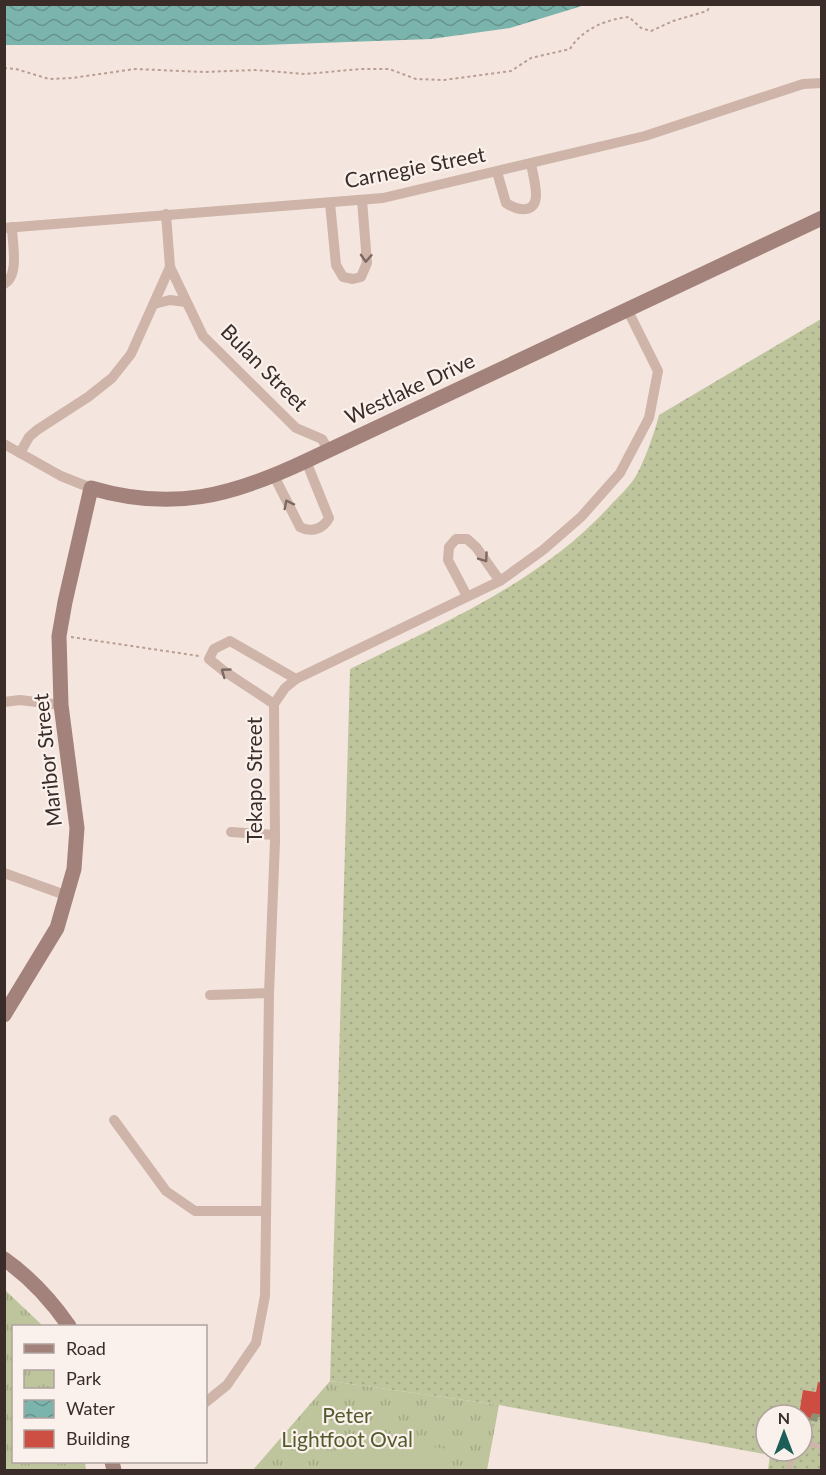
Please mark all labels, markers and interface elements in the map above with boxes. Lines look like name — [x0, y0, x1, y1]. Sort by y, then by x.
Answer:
street label: Carnegie Street — [342, 141, 488, 192]
one-way arrow — [359, 254, 372, 263]
street label: Bulan Street — [216, 318, 314, 416]
street label: Westlake Drive — [341, 347, 478, 429]
one-way arrow — [284, 500, 296, 511]
one-way arrow — [477, 551, 488, 562]
one-way arrow — [221, 668, 232, 679]
street label: Maribor Street — [27, 692, 66, 828]
street label: Tekapo Street — [241, 716, 266, 843]
legend — [12, 1325, 207, 1463]
text: Road — [66, 1337, 106, 1359]
text: Park — [66, 1367, 102, 1389]
text: Water — [66, 1397, 115, 1419]
park label: Peter Lightfoot Oval — [281, 1402, 413, 1451]
north arrow — [754, 1403, 814, 1463]
text: N — [778, 1408, 790, 1427]
text: Building — [66, 1427, 130, 1449]

